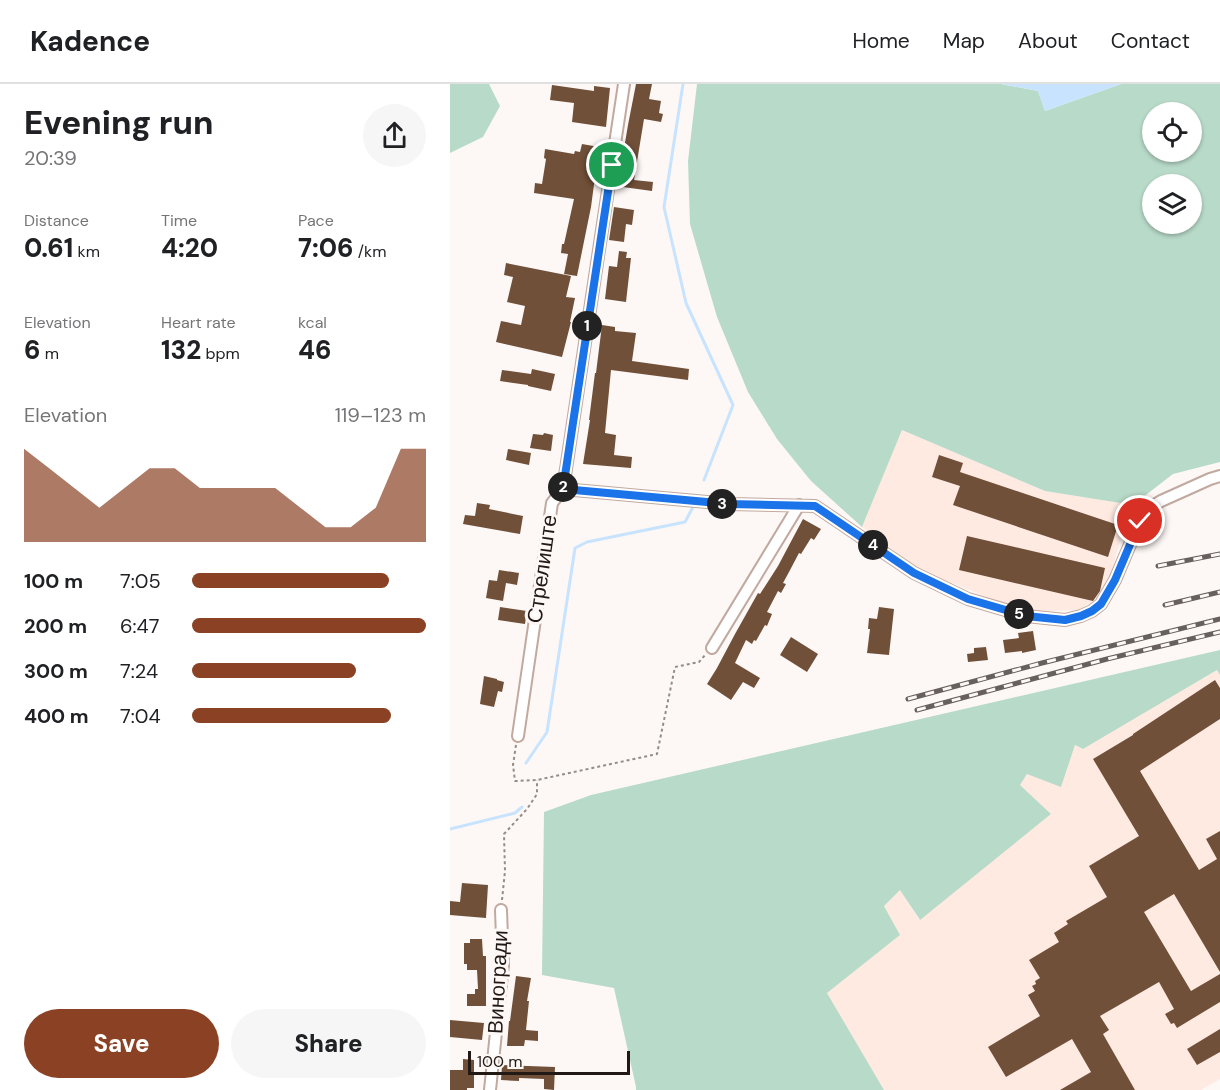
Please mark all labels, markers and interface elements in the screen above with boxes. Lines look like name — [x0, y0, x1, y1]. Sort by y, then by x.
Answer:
text: Kadence — [30, 23, 150, 60]
text: Home — [852, 27, 910, 55]
text: Map — [943, 27, 985, 55]
text: About — [1018, 27, 1078, 55]
text: Contact — [1111, 27, 1190, 55]
text: Evening run — [24, 101, 213, 144]
map controls — [1142, 102, 1202, 234]
button: locate — [1142, 102, 1202, 162]
button: share — [363, 104, 426, 167]
pin — [586, 139, 637, 190]
text: 20:39 — [24, 145, 77, 171]
icon: arrive — [595, 148, 628, 181]
button: layers — [1142, 174, 1202, 234]
text: Distance — [24, 210, 89, 231]
text: Time — [161, 210, 197, 231]
text: Pace — [298, 210, 334, 231]
text: 0.61 — [24, 231, 73, 265]
text: 4:20 — [161, 231, 218, 265]
text: 7:06 — [298, 231, 354, 265]
text: km — [73, 241, 100, 262]
text: /km — [354, 241, 386, 262]
pin: 1 — [572, 311, 602, 341]
text: Elevation — [24, 312, 91, 333]
text: Heart rate — [161, 312, 236, 333]
text: kcal — [298, 312, 327, 333]
text: 1 — [584, 315, 590, 336]
text: 6 — [24, 333, 41, 367]
text: 132 — [161, 333, 201, 367]
text: 46 — [298, 333, 332, 367]
text: m — [41, 343, 59, 364]
text: bpm — [201, 343, 240, 364]
text: Elevation — [24, 402, 107, 428]
text: 119–123 m — [335, 402, 426, 428]
pin: 2 — [548, 472, 578, 502]
text: 2 — [558, 476, 568, 497]
pin: 3 — [707, 489, 737, 519]
text: 3 — [717, 493, 727, 514]
pin — [1114, 495, 1165, 546]
icon: check — [1123, 504, 1156, 537]
street label: Стрелиште — [521, 513, 563, 625]
pin: 4 — [858, 530, 888, 560]
text: 4 — [868, 534, 878, 555]
text: 100 m — [24, 568, 83, 594]
text: 7:05 — [120, 568, 161, 594]
pin: 5 — [1004, 599, 1034, 629]
text: 5 — [1014, 603, 1024, 624]
text: 200 m — [24, 613, 87, 639]
text: 6:47 — [120, 613, 159, 639]
text: 300 m — [24, 658, 88, 684]
text: 7:24 — [120, 658, 158, 684]
text: 400 m — [24, 703, 89, 729]
text: 7:04 — [120, 703, 161, 729]
street label: Виногради — [481, 929, 515, 1035]
button: Save — [24, 1009, 219, 1078]
button: Share — [231, 1009, 426, 1078]
scale bar — [468, 1048, 630, 1076]
text: 100 m — [477, 1051, 522, 1072]

